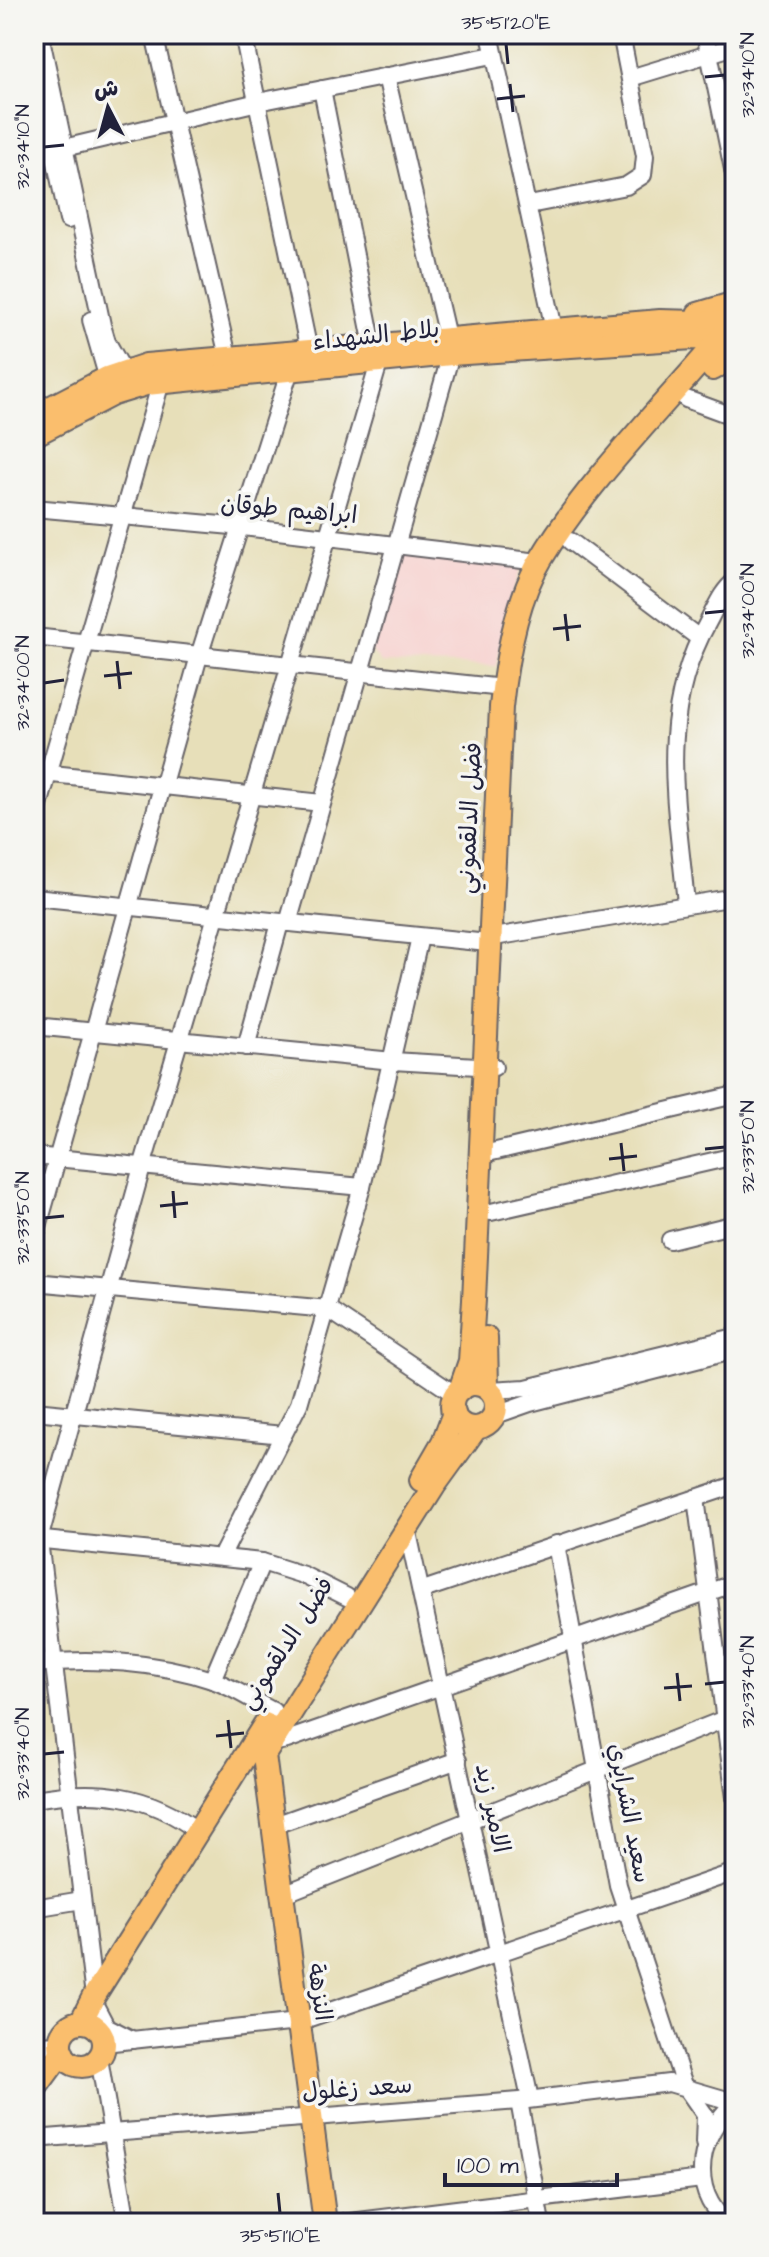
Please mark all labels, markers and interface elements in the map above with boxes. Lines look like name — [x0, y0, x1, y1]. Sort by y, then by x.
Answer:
text: 35°51'20"E — [461, 9, 551, 37]
text: 32°34'10"N — [734, 32, 762, 118]
north arrow — [68, 68, 148, 148]
text: ش — [92, 73, 120, 106]
text: 32°34'10"N — [9, 104, 37, 190]
street label: بلاط الشهداء — [311, 312, 441, 360]
street label: ابراهيم طوقان — [219, 487, 359, 533]
text: 32°34'00"N — [734, 563, 762, 659]
text: 32°34'00"N — [9, 635, 37, 731]
street label: فضل الدلقموني — [449, 741, 494, 895]
text: 32°33'50"N — [734, 1100, 762, 1194]
text: 32°33'50"N — [9, 1171, 37, 1265]
street label: فضل الدلقموني — [231, 1571, 345, 1718]
text: 32°33'40"N — [734, 1635, 762, 1729]
text: 32°33'40"N — [9, 1707, 37, 1801]
street label: سعيد الشرايري — [599, 1740, 659, 1886]
street label: الامير زيد — [466, 1760, 518, 1856]
street label: النزهة — [298, 1961, 340, 2023]
street label: سعد زغلول — [301, 2068, 413, 2110]
scale bar — [445, 2137, 617, 2187]
text: 100 m — [457, 2149, 519, 2183]
text: 35°51'10"E — [240, 2222, 320, 2250]

